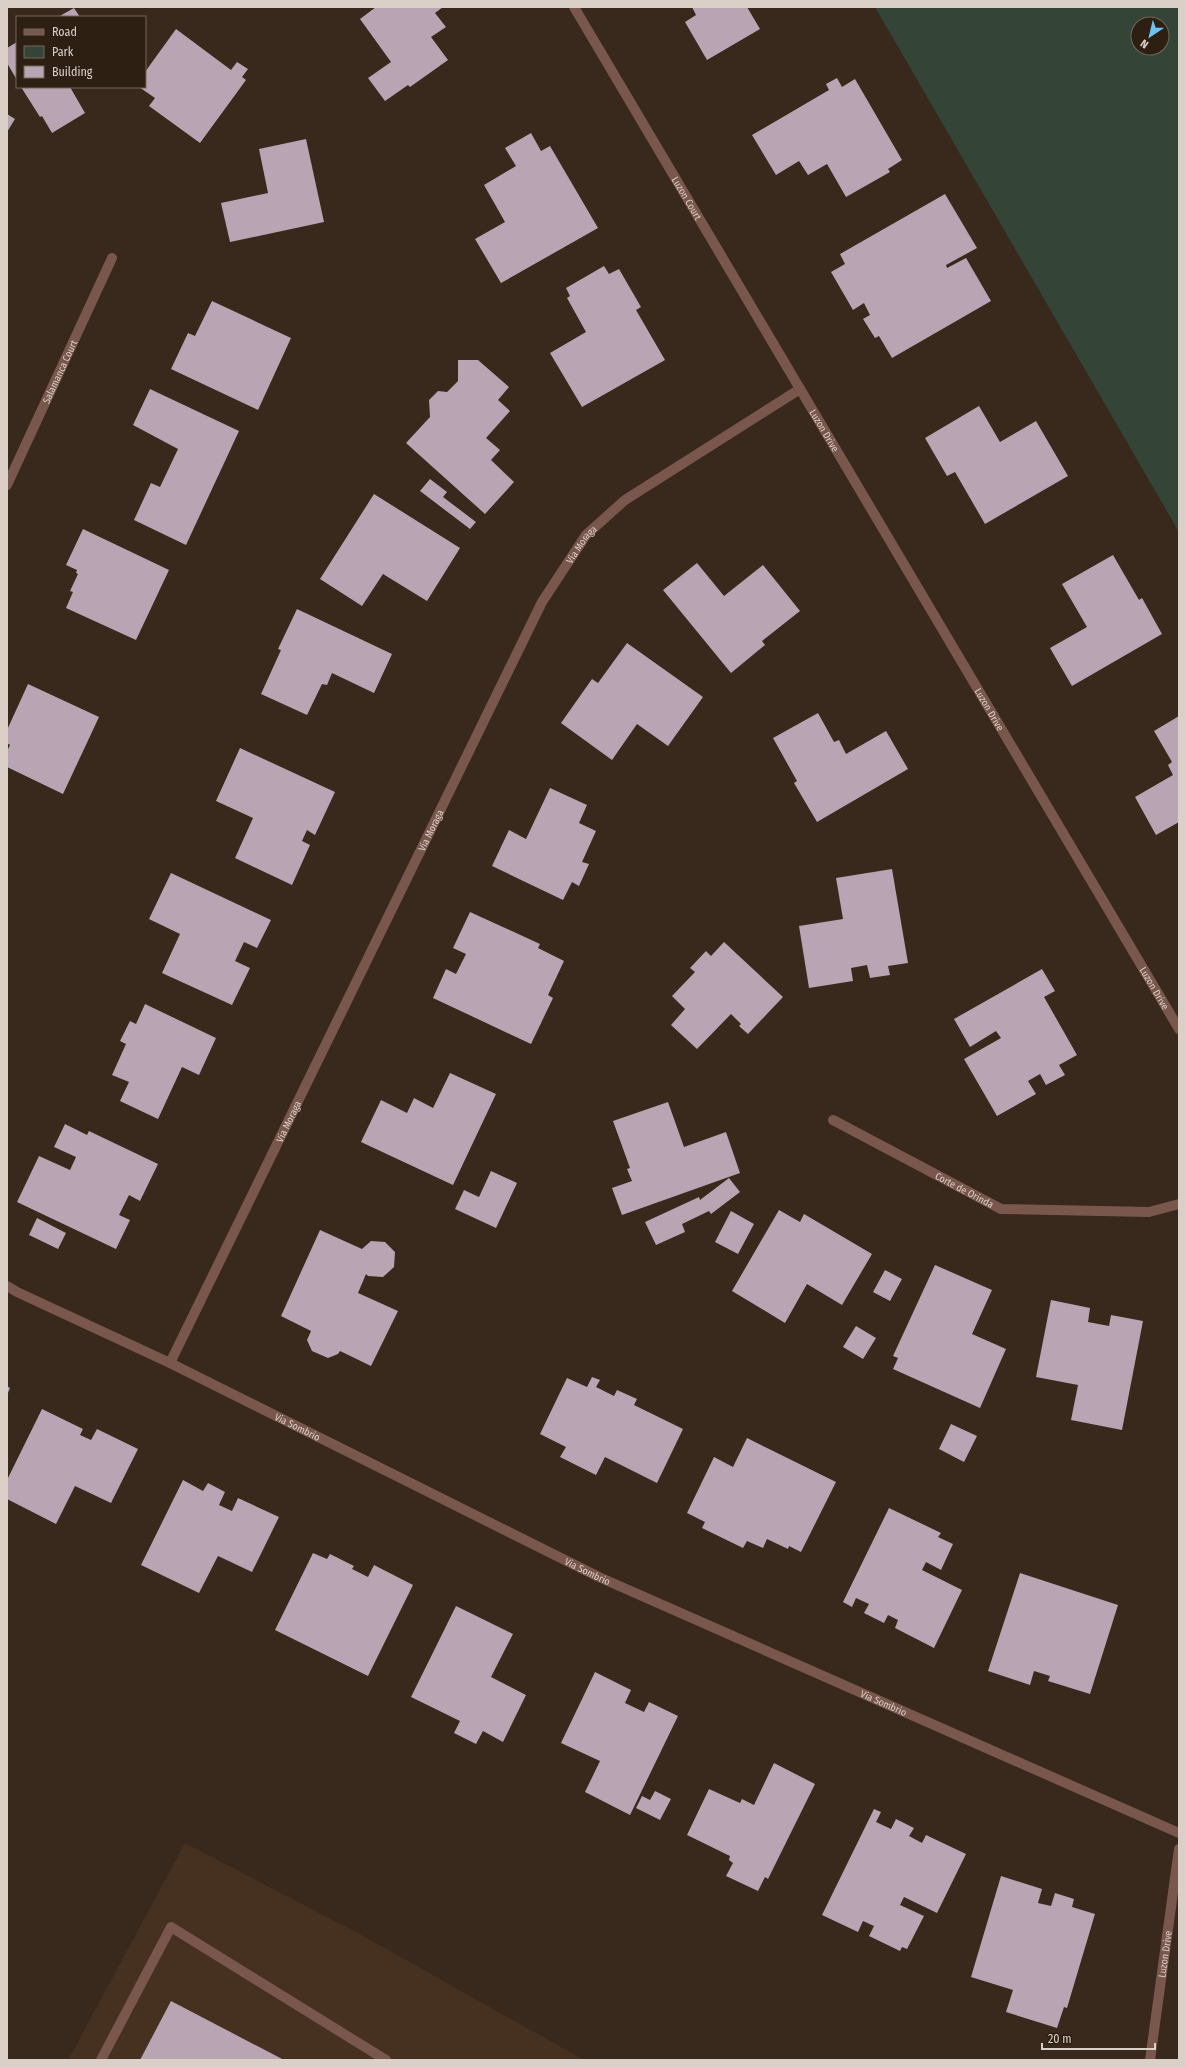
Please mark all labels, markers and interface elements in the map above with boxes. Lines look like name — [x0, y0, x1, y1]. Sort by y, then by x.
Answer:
legend — [16, 16, 146, 88]
north arrow — [1130, 16, 1170, 56]
text: Road — [52, 25, 77, 39]
text: N — [1138, 37, 1151, 51]
text: Park — [52, 45, 74, 59]
text: Building — [52, 65, 93, 79]
street label: Luzon Court — [669, 175, 704, 223]
street label: Salamanca Court — [40, 338, 81, 406]
street label: Luzon Drive — [806, 407, 841, 454]
street label: Via Moraga — [564, 523, 600, 566]
street label: Luzon Drive — [972, 686, 1006, 733]
street label: Via Moraga — [416, 808, 447, 853]
street label: Luzon Drive — [1137, 965, 1171, 1012]
street label: Via Moraga — [274, 1099, 304, 1144]
street label: Corte de Orinda — [933, 1170, 996, 1211]
street label: Via Sombrio — [272, 1411, 322, 1444]
street label: Via Sombrio — [562, 1556, 612, 1588]
street label: Via Sombrio — [858, 1688, 908, 1719]
street label: Luzon Drive — [1156, 1930, 1175, 1978]
scale bar — [1042, 2025, 1155, 2051]
text: 20 m — [1048, 2032, 1072, 2046]

